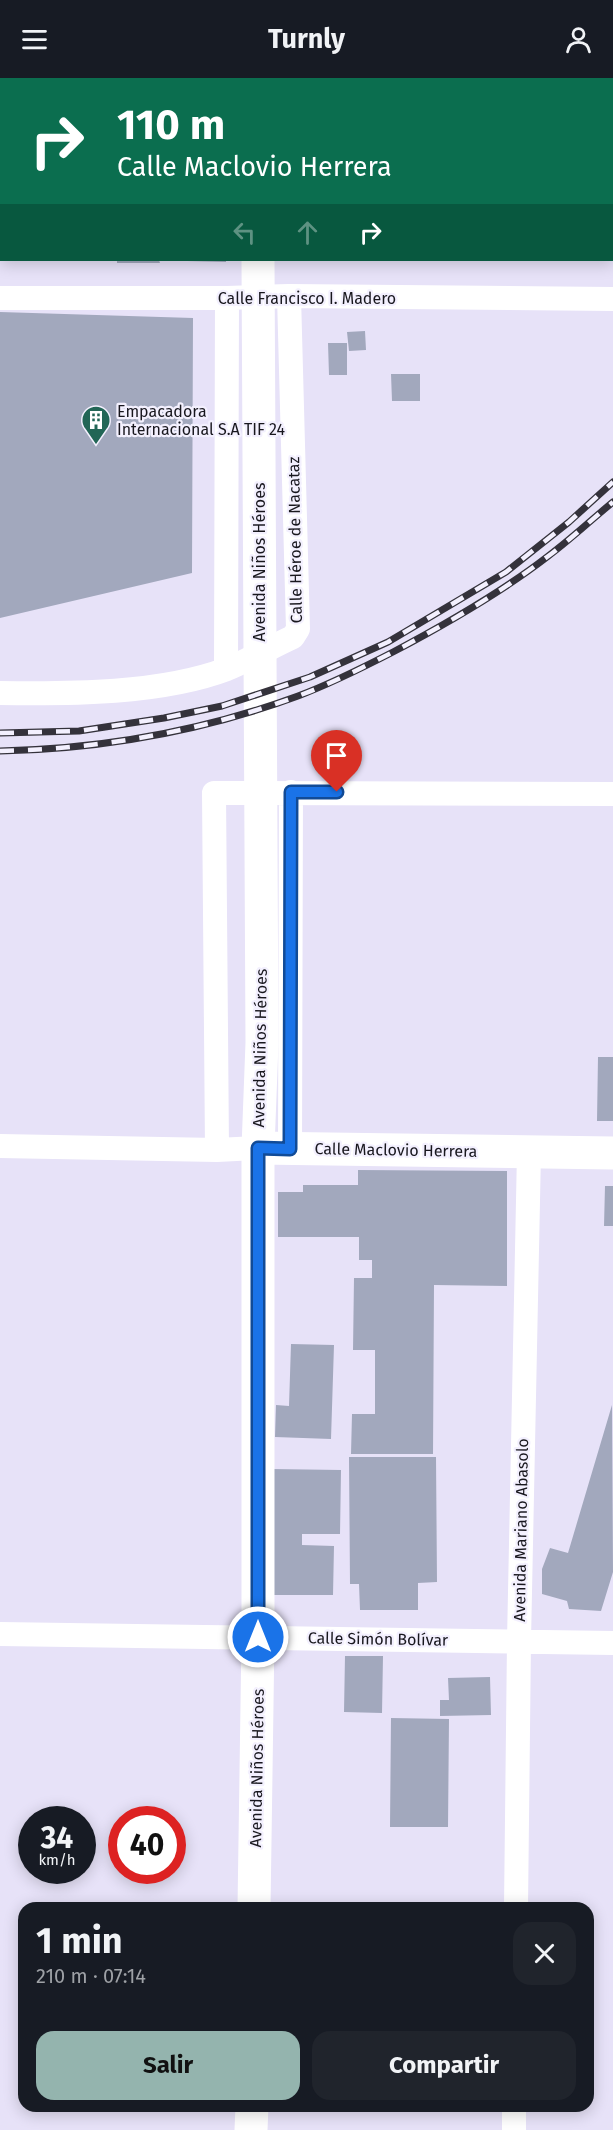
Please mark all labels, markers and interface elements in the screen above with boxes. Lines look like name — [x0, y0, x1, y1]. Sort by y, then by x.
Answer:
icon: menu — [18, 23, 51, 56]
text: Turnly — [268, 23, 345, 55]
icon: person — [562, 23, 595, 56]
text: 110 m — [117, 100, 225, 150]
icon: right — [18, 102, 96, 180]
text: Calle Maclovio Herrera — [117, 151, 392, 183]
icon: left — [228, 216, 261, 249]
icon: ahead — [291, 216, 324, 249]
icon: right — [354, 216, 387, 249]
street label: Calle Francisco I. Madero — [218, 289, 396, 308]
place label: Empacadora Internacional S.A TIF 24 — [117, 402, 286, 439]
building icon: Empacadora Internacional S.A TIF 24 — [80, 404, 112, 446]
street label: Calle Héroe de Nacataz — [284, 456, 306, 624]
street label: Avenida Niños Héroes — [250, 483, 269, 641]
pin — [311, 730, 362, 792]
icon: arrive — [320, 739, 353, 772]
street label: Avenida Niños Héroes — [249, 968, 271, 1128]
street label: Calle Maclovio Herrera — [314, 1139, 478, 1161]
street label: Avenida Mariano Abasolo — [510, 1438, 532, 1622]
position arrow — [226, 1605, 290, 1669]
street label: Calle Simón Bolívar — [308, 1628, 449, 1650]
street label: Avenida Niños Héroes — [246, 1688, 268, 1848]
speed limit sign: 40 — [108, 1806, 186, 1884]
text: 34 — [41, 1820, 73, 1856]
text: km/h — [38, 1851, 76, 1869]
text: 1 min — [36, 1919, 123, 1963]
button: close — [513, 1922, 576, 1985]
text: 210 m · 07:14 — [36, 1964, 146, 1988]
button: Salir — [36, 2031, 300, 2100]
button: Compartir — [312, 2031, 576, 2100]

